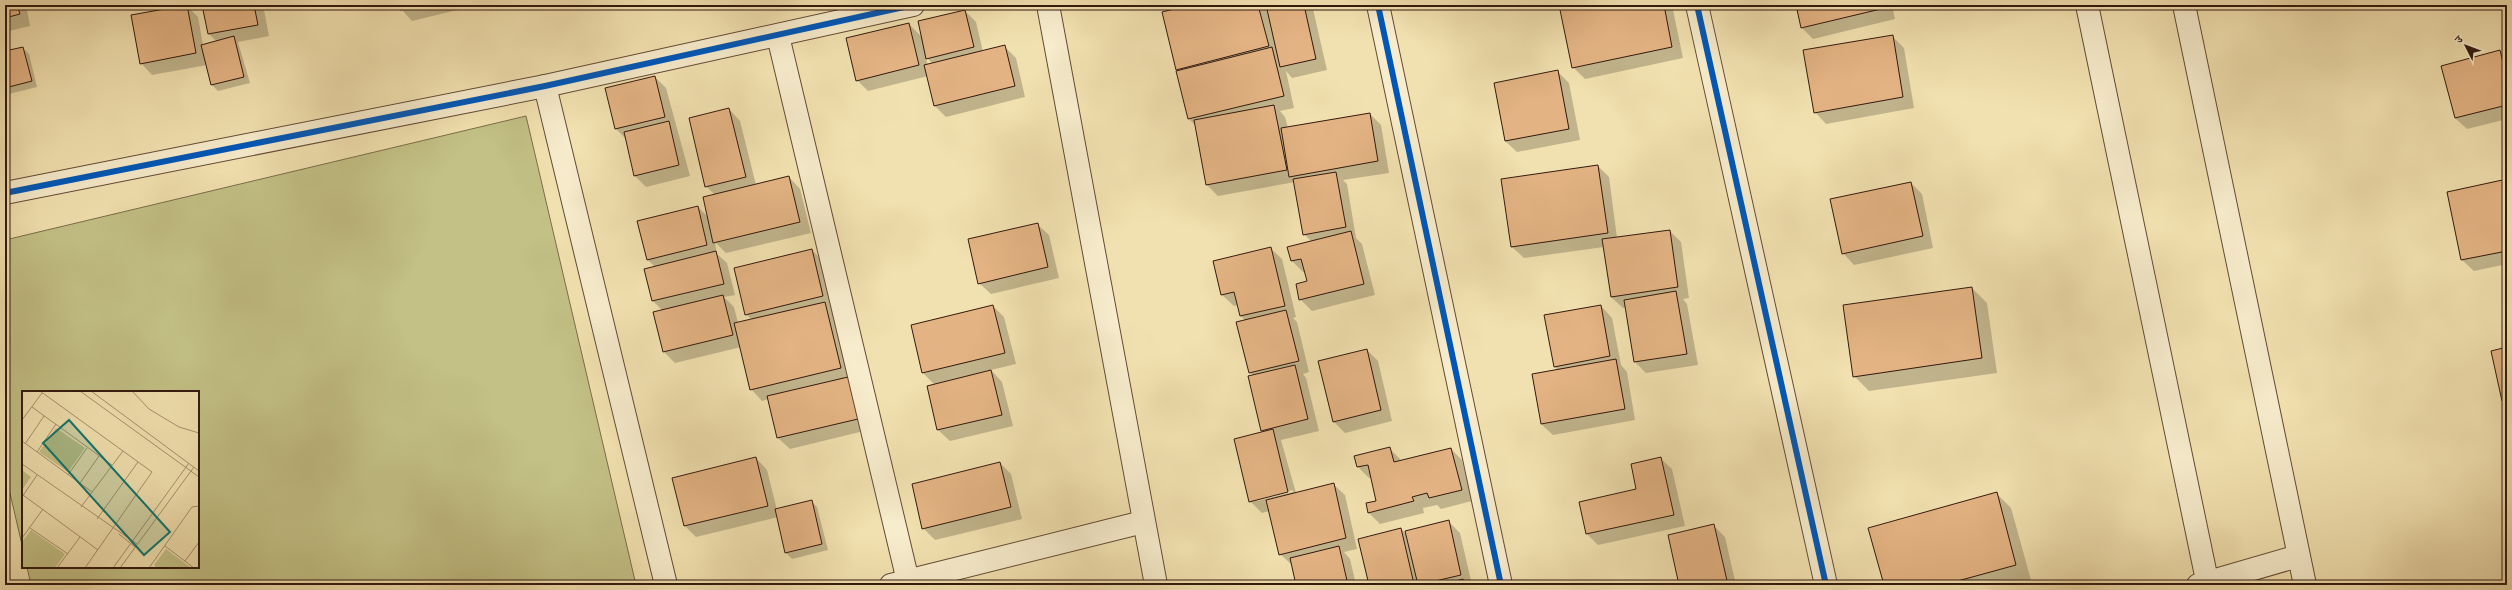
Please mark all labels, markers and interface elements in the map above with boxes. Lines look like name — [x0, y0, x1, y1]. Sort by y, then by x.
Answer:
north arrow — [2446, 26, 2486, 66]
text: उ — [2452, 32, 2467, 47]
inset map — [22, 391, 199, 568]

